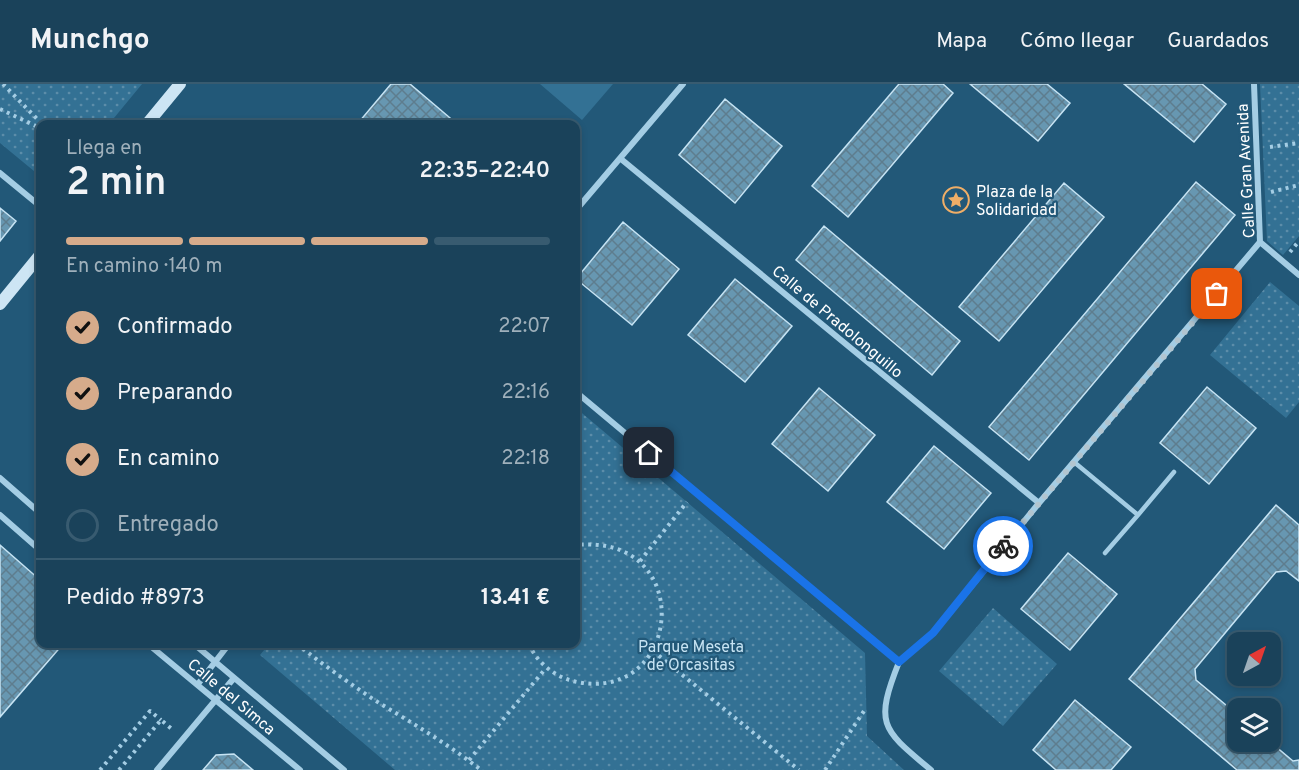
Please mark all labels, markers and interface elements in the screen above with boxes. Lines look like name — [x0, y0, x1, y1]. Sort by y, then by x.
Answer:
text: Munchgo — [30, 23, 150, 59]
text: Mapa — [936, 28, 987, 55]
text: Cómo llegar — [1020, 28, 1134, 55]
text: Guardados — [1167, 28, 1269, 55]
street label: Calle Gran Avenida — [1233, 103, 1261, 239]
text: Llega en — [66, 136, 142, 162]
text: 22:35–22:40 — [420, 158, 550, 185]
text: 2 min — [66, 160, 167, 209]
place label: Plaza de la Solidaridad — [976, 183, 1057, 221]
place icon: Plaza de la Solidaridad — [941, 185, 971, 215]
text: En camino · 140 m — [66, 254, 223, 280]
street label: Calle de Pradolonguillo — [767, 262, 906, 383]
pin — [1191, 268, 1242, 319]
icon: bag — [1200, 277, 1233, 310]
icon: check — [66, 311, 99, 344]
text: Confirmado — [117, 314, 233, 341]
text: 22:07 — [498, 314, 550, 340]
icon: check — [66, 377, 99, 410]
text: Preparando — [117, 380, 233, 407]
text: 22:16 — [502, 380, 550, 406]
pin — [623, 427, 674, 478]
icon: home — [632, 436, 665, 469]
icon: check — [66, 443, 99, 476]
text: En camino — [117, 446, 219, 473]
text: 22:18 — [501, 446, 550, 472]
text: Entregado — [117, 512, 219, 539]
courier — [973, 516, 1033, 576]
icon: bike — [987, 530, 1020, 563]
text: Pedido #8973 — [66, 585, 205, 612]
text: 13.41 € — [481, 585, 550, 612]
north arrow — [1227, 632, 1281, 686]
map controls — [1227, 632, 1281, 752]
park label: Parque Meseta de Orcasitas — [638, 638, 744, 676]
street label: Calle del Simca — [183, 655, 279, 740]
button: layers — [1227, 698, 1281, 752]

